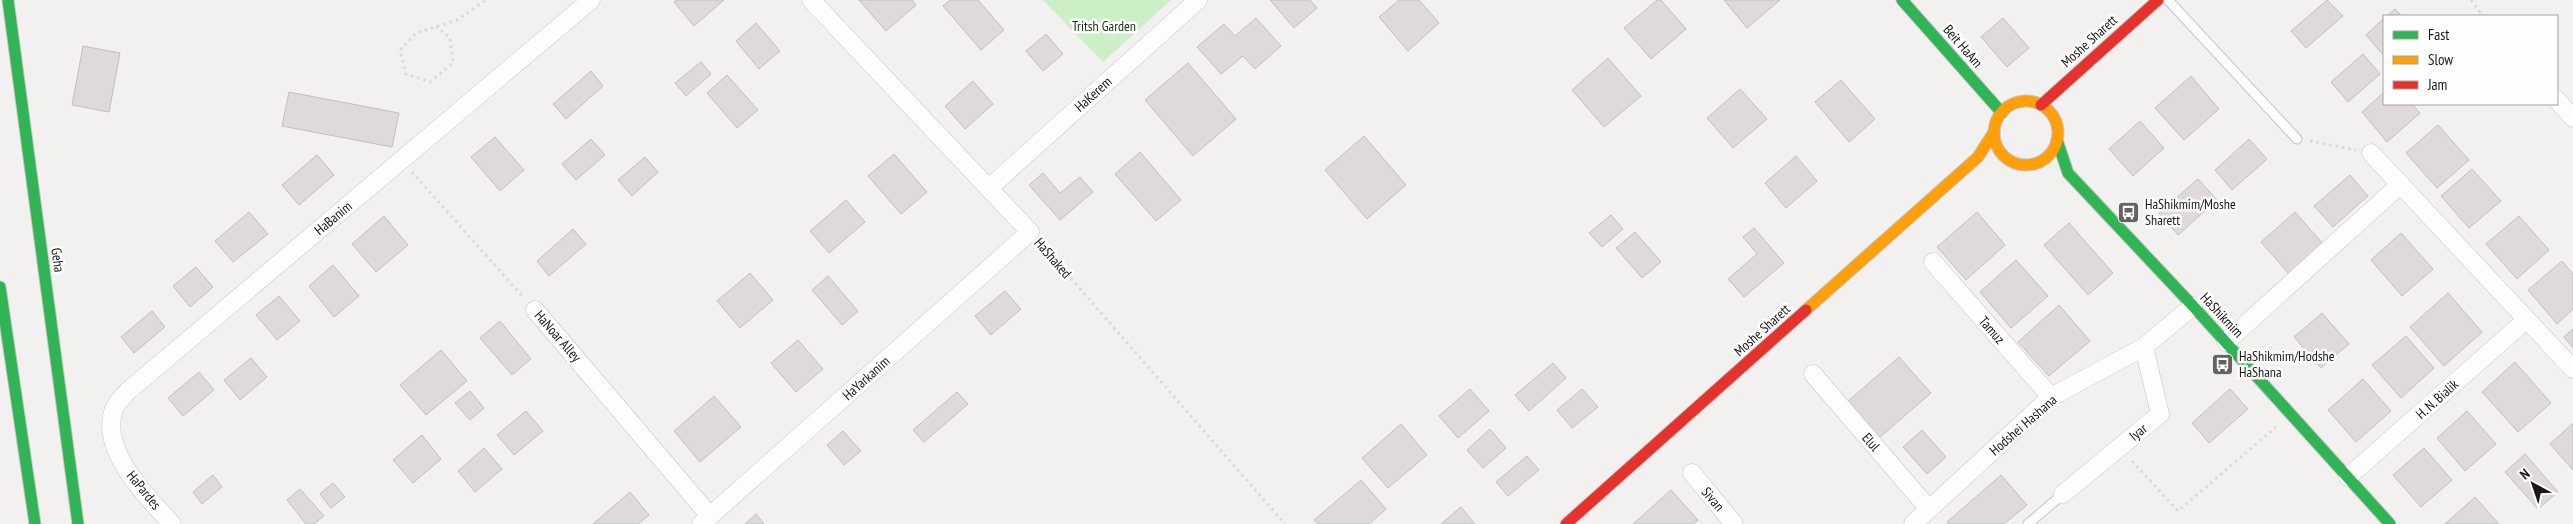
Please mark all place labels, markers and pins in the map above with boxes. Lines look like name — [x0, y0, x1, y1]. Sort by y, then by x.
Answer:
place label: HaShikmim/Moshe Sharett — [2145, 195, 2236, 229]
bus stop icon: HaShikmim/Moshe Sharett — [2117, 200, 2141, 224]
place label: HaShikmim/Hodshe HaShana — [2239, 347, 2335, 381]
bus stop icon: HaShikmim/Hodshe HaShana — [2211, 352, 2235, 376]

